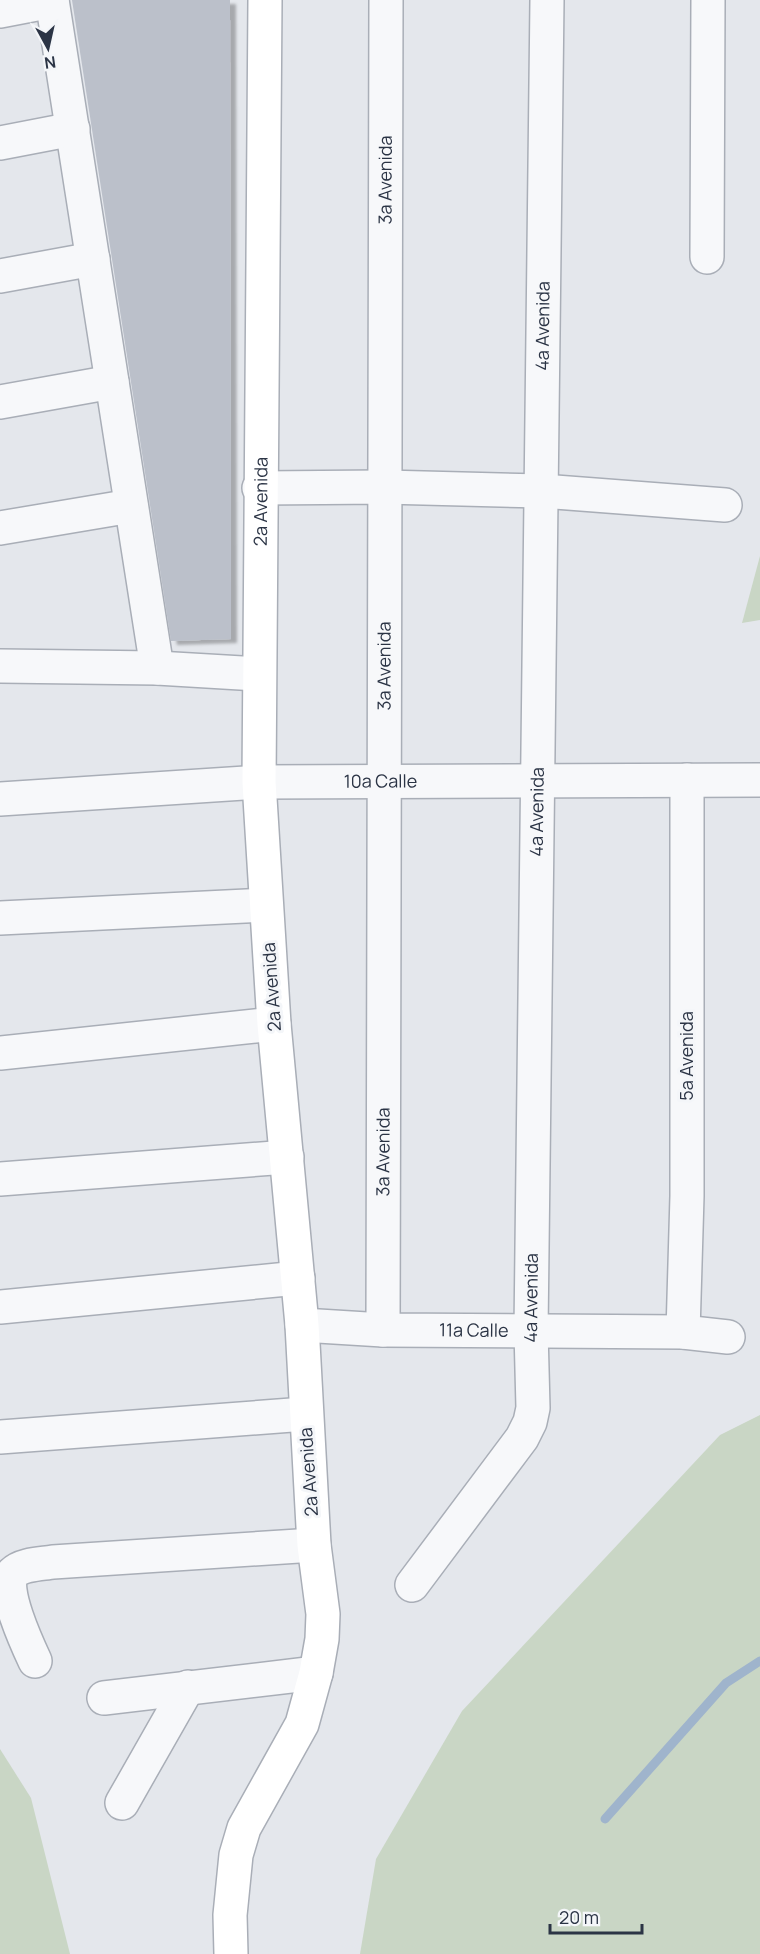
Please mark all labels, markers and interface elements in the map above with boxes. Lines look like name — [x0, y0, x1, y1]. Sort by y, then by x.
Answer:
north arrow — [18, 18, 78, 78]
text: N — [43, 51, 57, 75]
street label: 3a Avenida — [372, 136, 397, 224]
street label: 4a Avenida — [530, 281, 555, 371]
street label: 2a Avenida — [248, 457, 272, 546]
street label: 3a Avenida — [371, 622, 396, 710]
street label: 4a Avenida — [524, 767, 549, 857]
street label: 10a Calle — [344, 768, 417, 793]
street label: 2a Avenida — [256, 942, 286, 1032]
street label: 5a Avenida — [674, 1011, 698, 1101]
street label: 3a Avenida — [370, 1108, 395, 1196]
street label: 4a Avenida — [518, 1253, 543, 1343]
street label: 11a Calle — [439, 1317, 509, 1342]
street label: 2a Avenida — [293, 1427, 323, 1517]
scale bar — [550, 1897, 642, 1935]
text: 20 m — [559, 1905, 599, 1929]

